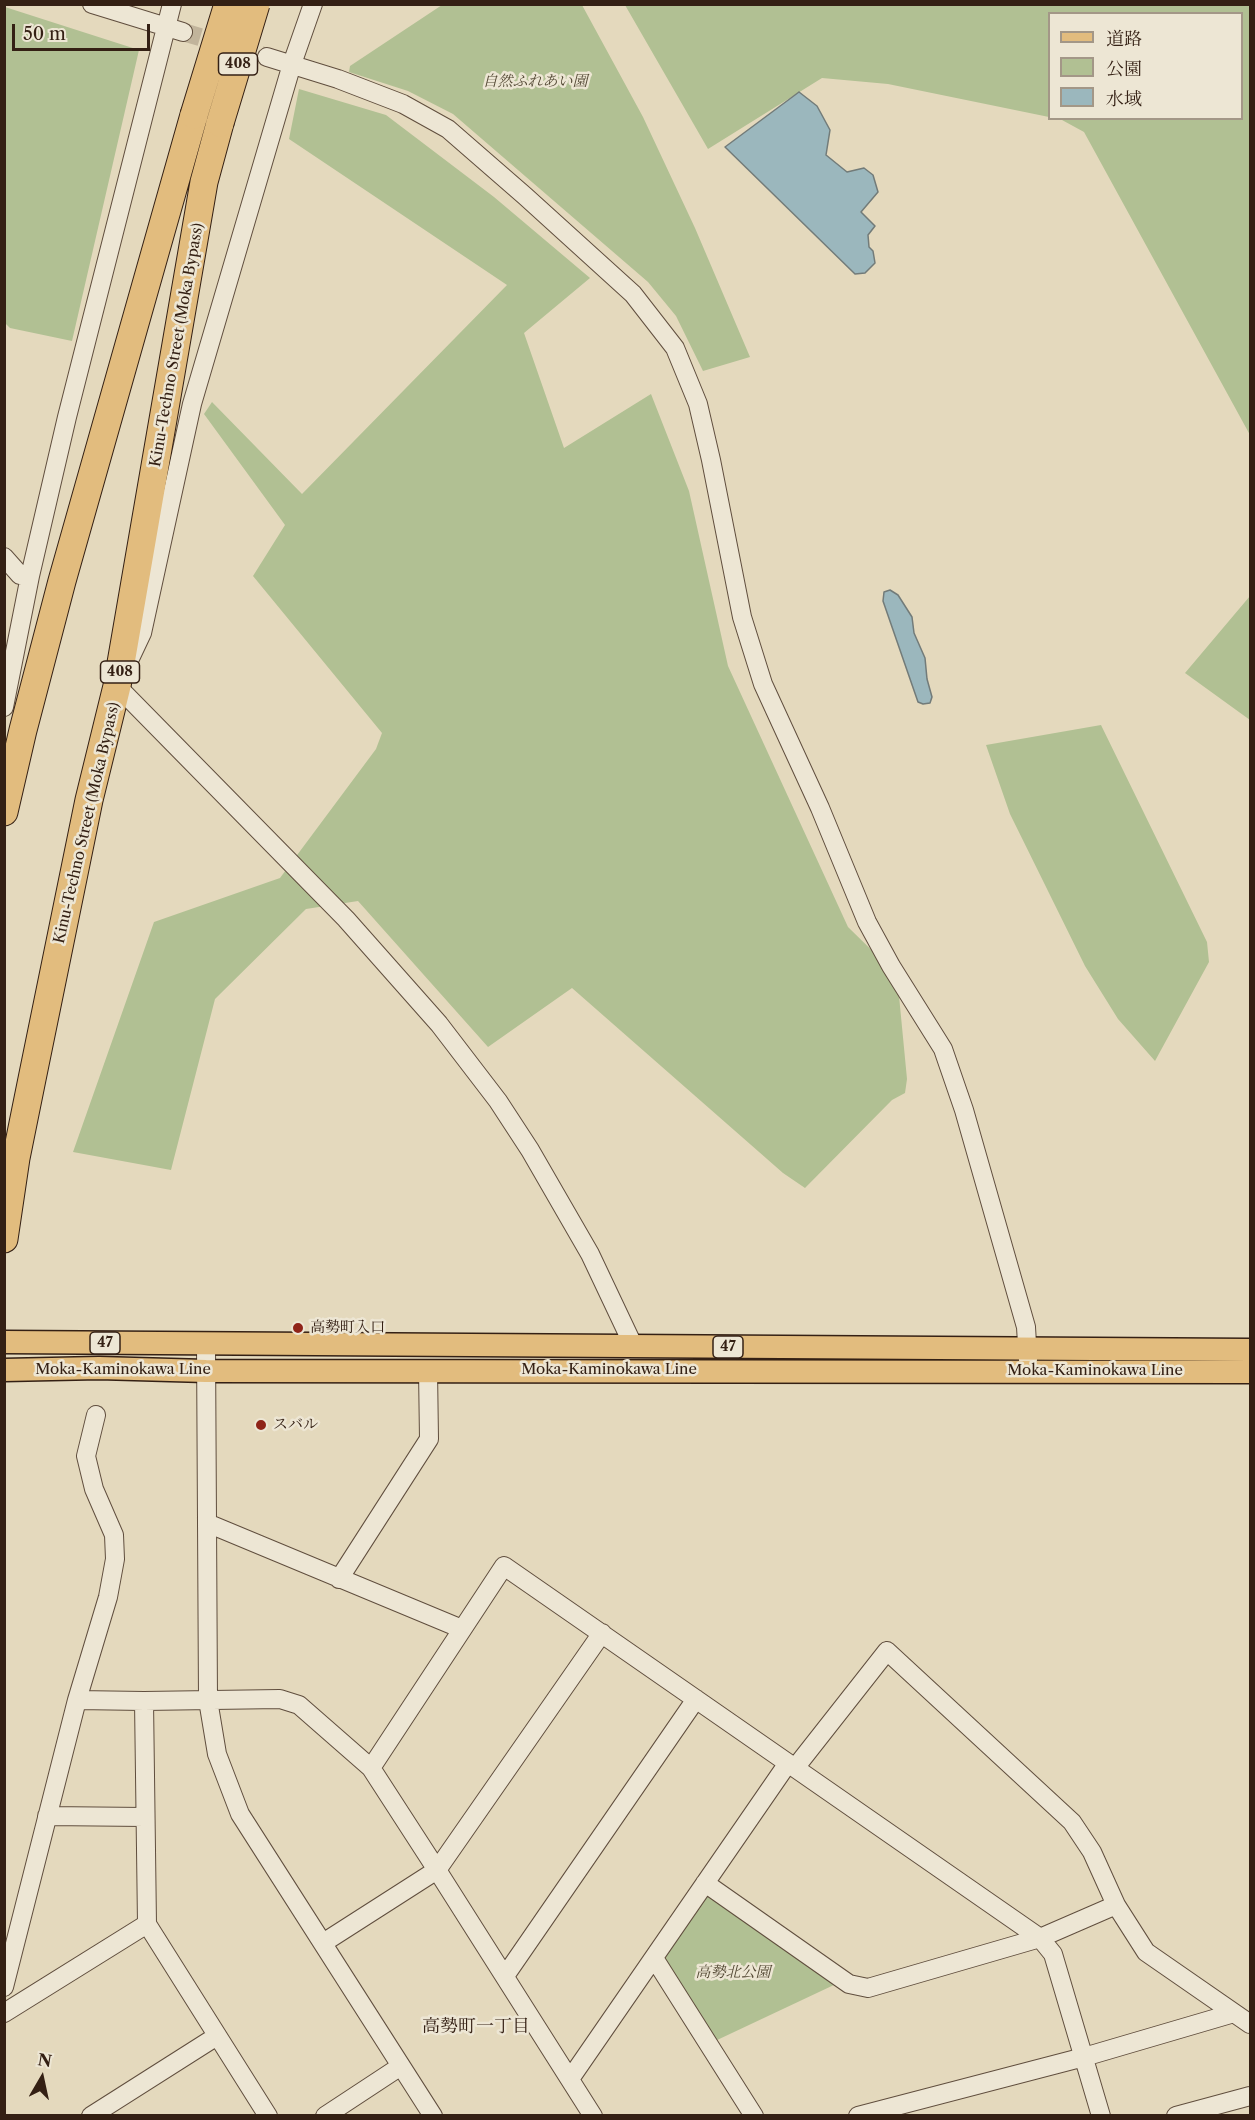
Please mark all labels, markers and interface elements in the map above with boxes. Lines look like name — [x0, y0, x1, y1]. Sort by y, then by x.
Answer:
scale bar — [15, 12, 153, 50]
legend — [1048, 12, 1243, 120]
text: 50 m — [23, 23, 66, 45]
text: 道路 — [1106, 28, 1142, 50]
road number: 408 — [218, 53, 258, 75]
text: 公園 — [1106, 58, 1142, 80]
park label: 自然ふれあい園 — [483, 73, 587, 91]
text: 水域 — [1106, 88, 1142, 110]
street label: Kinu-Techno Street (Moka Bypass) — [147, 222, 207, 468]
road number: 408 — [100, 661, 140, 683]
street label: Kinu-Techno Street (Moka Bypass) — [50, 701, 124, 945]
place label: 高勢町入口 — [310, 1319, 385, 1337]
marker: 高勢町入口 — [291, 1321, 305, 1335]
road number: 47 — [90, 1332, 120, 1354]
road number: 47 — [713, 1336, 743, 1358]
street label: Moka-Kaminokawa Line — [35, 1361, 211, 1379]
street label: Moka-Kaminokawa Line — [521, 1361, 697, 1379]
street label: Moka-Kaminokawa Line — [1007, 1362, 1183, 1380]
place label: スバル — [273, 1416, 318, 1434]
marker: スバル — [254, 1418, 268, 1432]
park label: 高勢北公園 — [696, 1964, 770, 1982]
district label: 高勢町一丁目 — [422, 2016, 530, 2038]
north arrow — [12, 2048, 72, 2108]
text: N — [36, 2049, 53, 2071]

